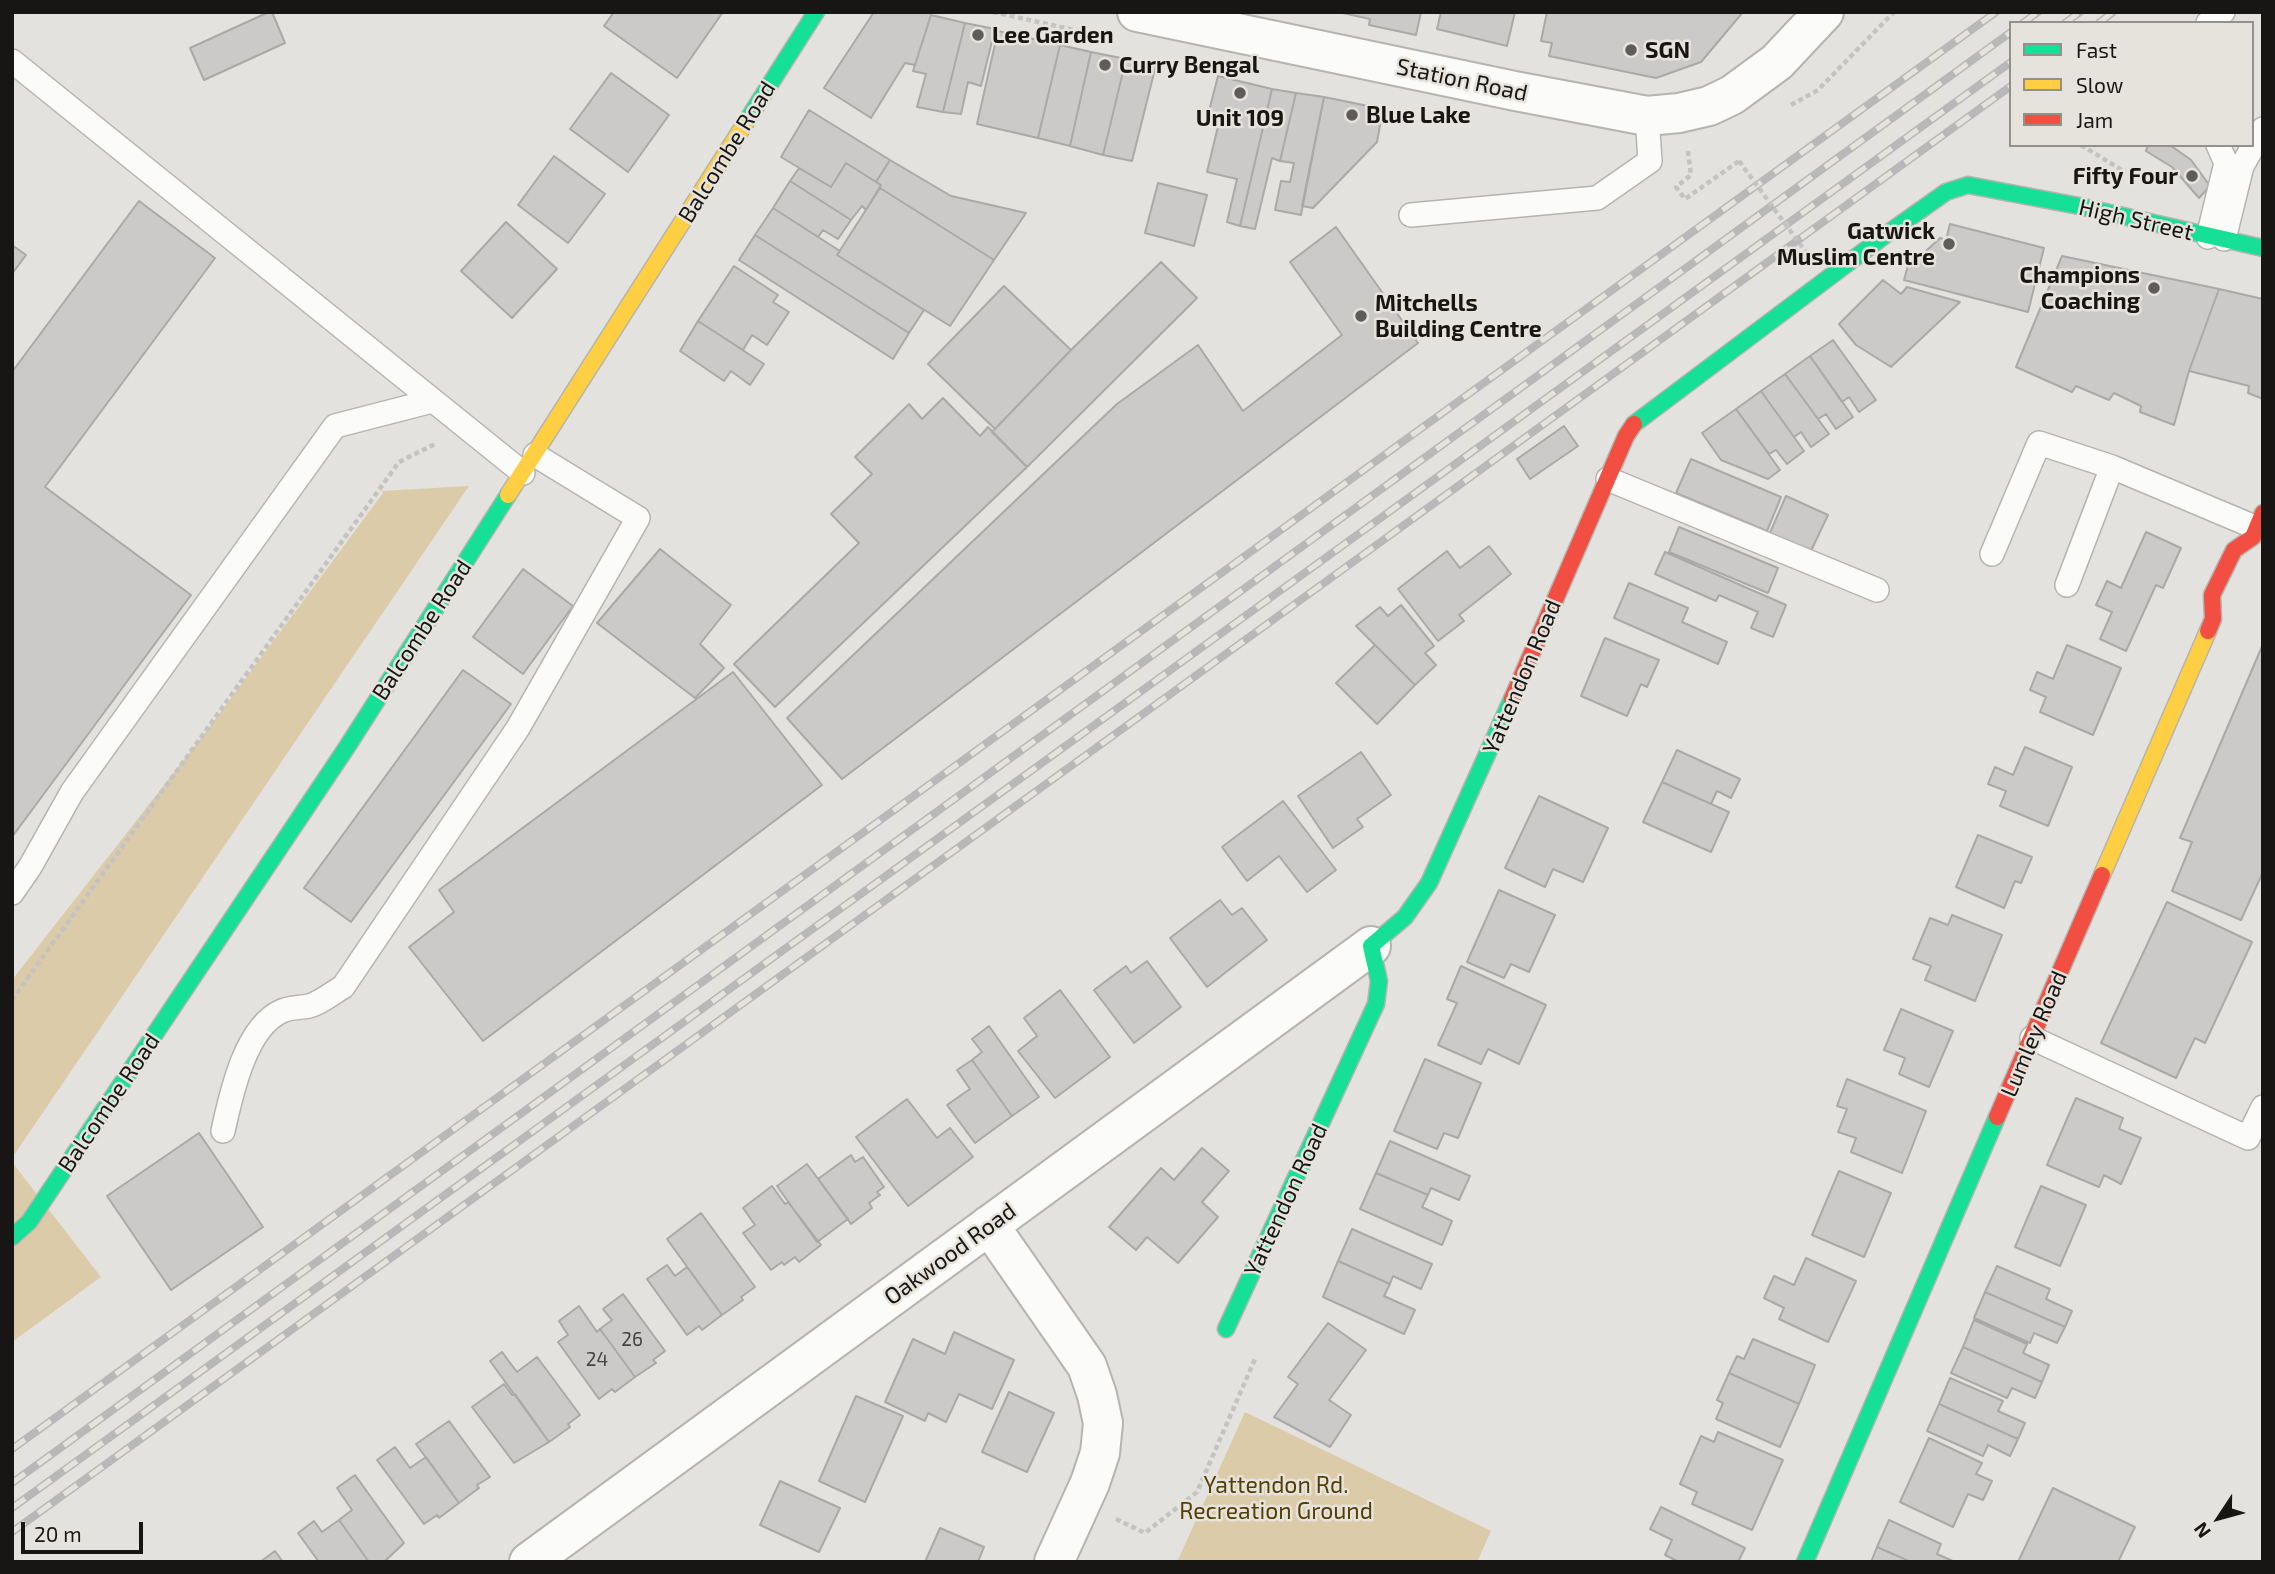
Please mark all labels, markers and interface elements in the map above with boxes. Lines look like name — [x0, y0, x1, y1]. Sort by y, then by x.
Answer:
place label: Lee Garden — [992, 21, 1113, 49]
legend — [2009, 21, 2254, 147]
marker: Lee Garden — [970, 27, 986, 43]
place label: SGN — [1645, 36, 1690, 64]
text: Fast — [2076, 37, 2117, 62]
marker: SGN — [1623, 42, 1639, 58]
place label: Curry Bengal — [1119, 51, 1259, 79]
street label: Station Road — [1394, 53, 1530, 107]
marker: Curry Bengal — [1097, 57, 1113, 73]
text: Slow — [2076, 72, 2123, 97]
street label: Balcombe Road — [672, 76, 782, 228]
marker: Unit 109 — [1232, 85, 1248, 101]
place label: Blue Lake — [1366, 101, 1471, 129]
place label: Unit 109 — [1196, 104, 1284, 132]
marker: Blue Lake — [1344, 107, 1360, 123]
text: Jam — [2076, 107, 2113, 132]
place label: Fifty Four — [2073, 162, 2178, 190]
marker: Fifty Four — [2184, 168, 2200, 184]
street label: High Street — [2076, 193, 2196, 247]
place label: Gatwick Muslim Centre — [1777, 217, 1935, 271]
marker: Gatwick Muslim Centre — [1941, 236, 1957, 252]
place label: Champions Coaching — [2020, 261, 2140, 315]
marker: Champions Coaching — [2146, 280, 2162, 296]
place label: Mitchells Building Centre — [1375, 289, 1542, 343]
marker: Mitchells Building Centre — [1353, 308, 1369, 324]
street label: Balcombe Road — [366, 555, 478, 705]
street label: Yattendon Road — [1477, 595, 1567, 759]
street label: Lumley Road — [1995, 967, 2073, 1101]
street label: Balcombe Road — [52, 1028, 166, 1178]
street label: Yattendon Road — [1239, 1119, 1333, 1281]
street label: Oakwood Road — [879, 1197, 1021, 1311]
house number: 26 — [621, 1329, 643, 1351]
house number: 24 — [586, 1349, 608, 1371]
park label: Yattendon Rd. Recreation Ground — [1179, 1471, 1373, 1525]
north arrow — [2184, 1483, 2254, 1553]
scale bar — [24, 1508, 147, 1552]
text: N — [2188, 1518, 2215, 1543]
text: 20 m — [34, 1521, 82, 1546]

